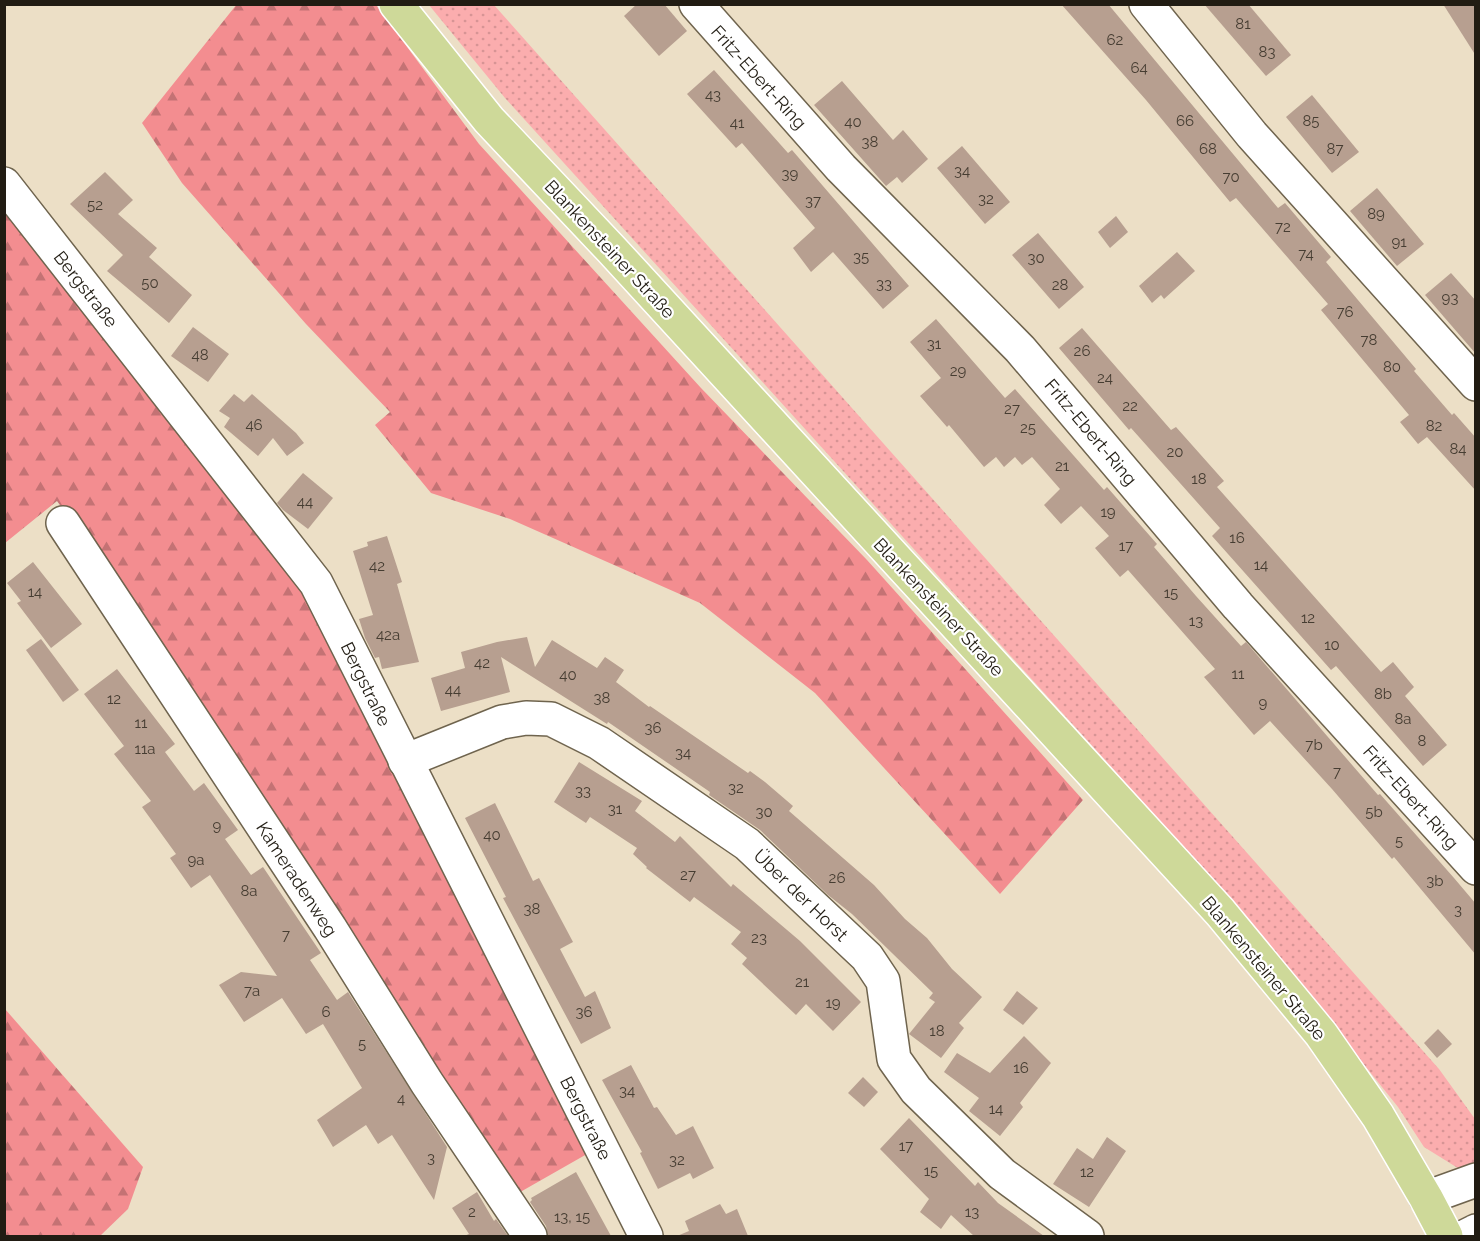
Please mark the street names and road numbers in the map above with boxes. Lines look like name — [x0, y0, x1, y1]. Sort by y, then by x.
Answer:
street label: Fritz-Ebert-Ring — [707, 21, 811, 133]
street label: Blankensteiner Straße — [541, 176, 680, 323]
street label: Bergstraße — [50, 247, 123, 332]
street label: Fritz-Ebert-Ring — [1041, 375, 1141, 489]
street label: Blankensteiner Straße — [870, 534, 1009, 681]
street label: Bergstraße — [337, 638, 396, 730]
street label: Fritz-Ebert-Ring — [1359, 741, 1463, 853]
street label: Kameradenweg — [252, 818, 342, 940]
street label: Über der Horst — [750, 845, 852, 945]
street label: Blankensteiner Straße — [1198, 892, 1331, 1045]
street label: Bergstraße — [556, 1073, 616, 1164]

